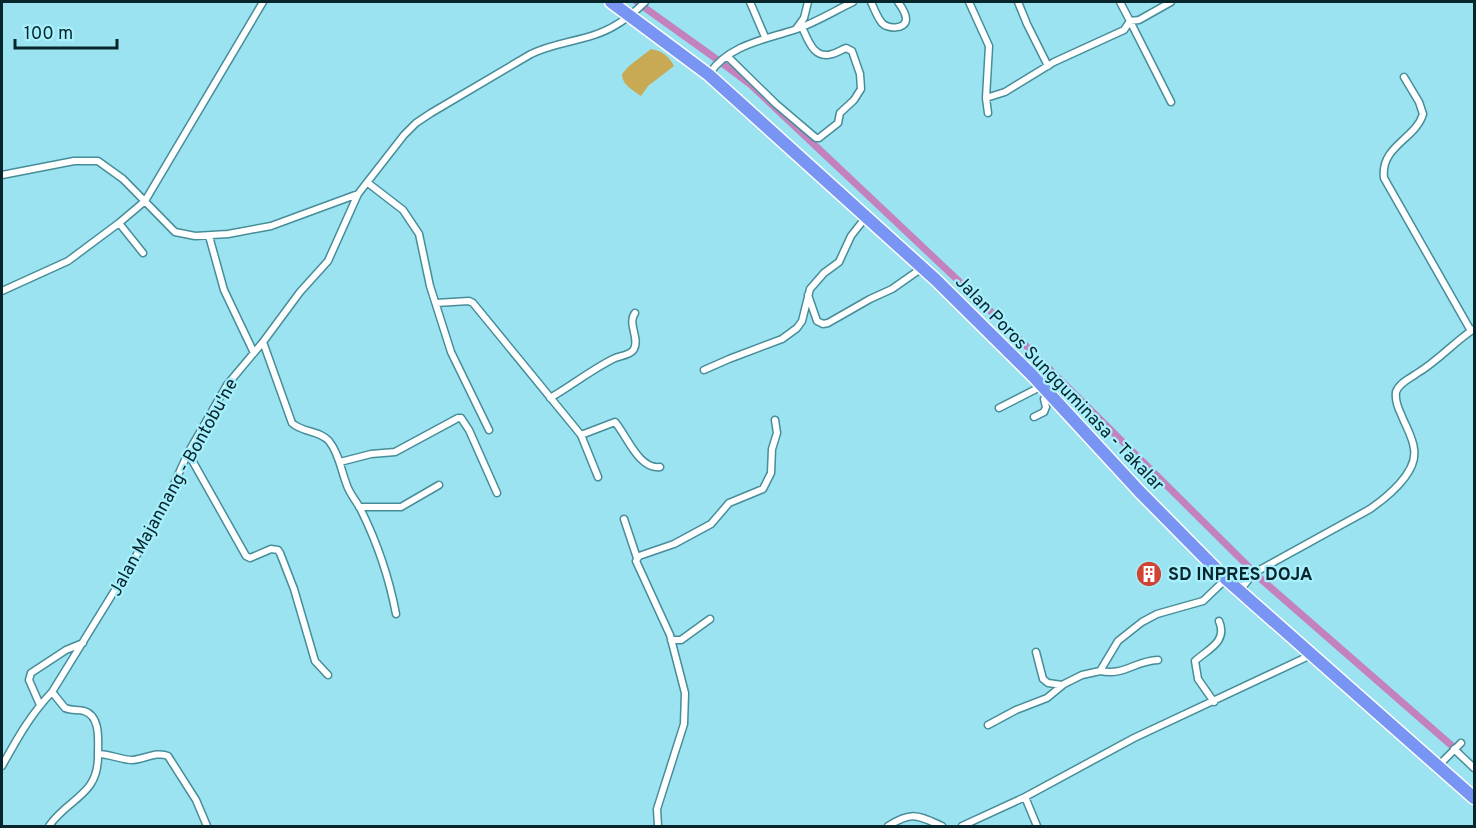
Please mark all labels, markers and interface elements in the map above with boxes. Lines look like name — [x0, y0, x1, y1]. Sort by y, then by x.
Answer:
scale bar — [15, 12, 117, 50]
text: 100 m — [24, 23, 73, 46]
street label: Jalan Poros Sungguminasa - Takalar — [949, 271, 1168, 497]
street label: Jalan Majannang - Bontobu'ne — [105, 375, 244, 601]
building icon: SD INPRES DOJA — [1134, 559, 1164, 589]
place label: SD INPRES DOJA — [1168, 564, 1313, 587]

